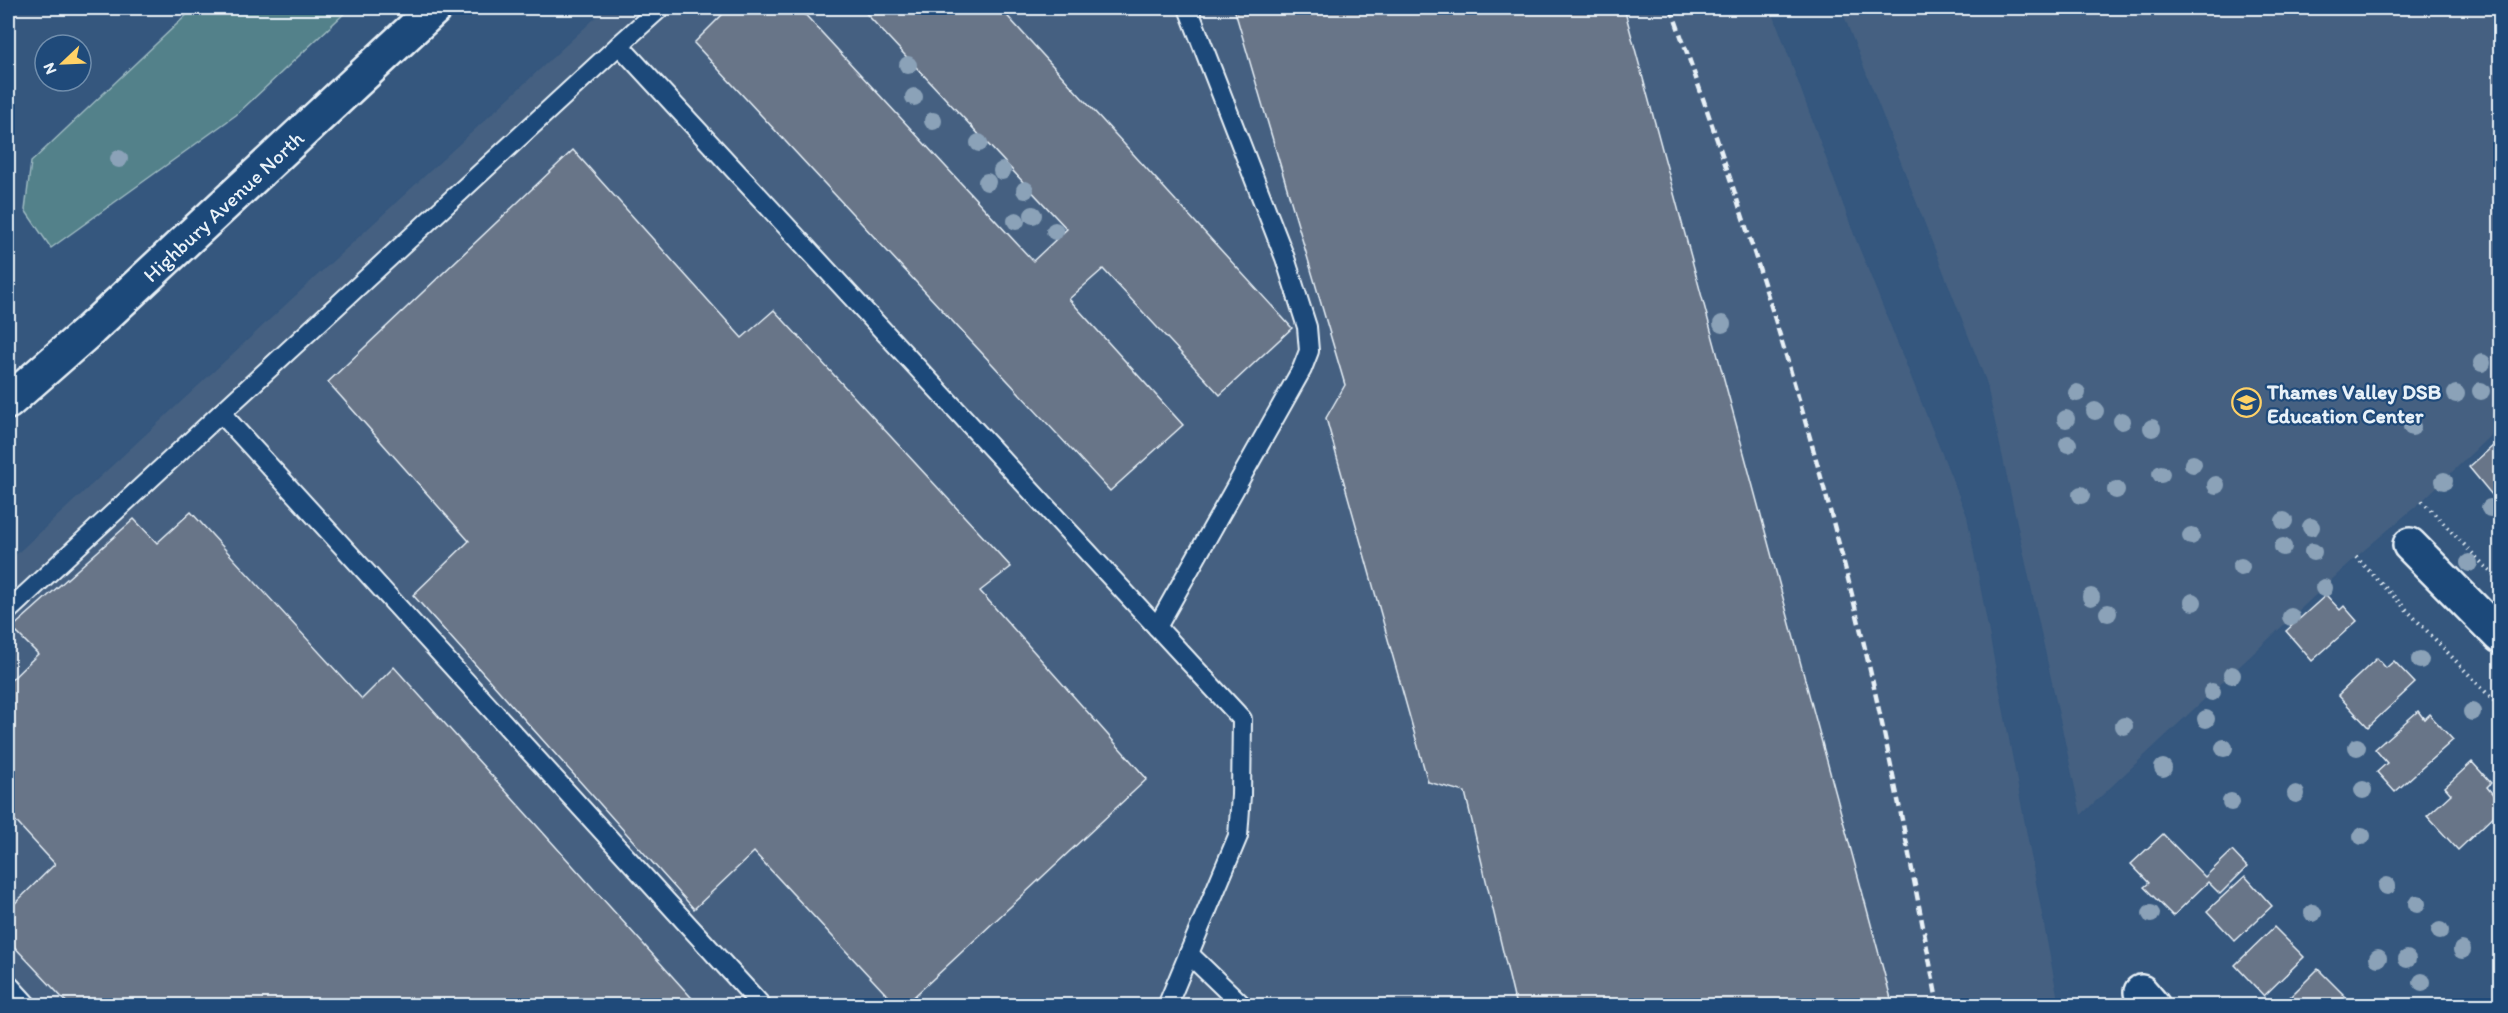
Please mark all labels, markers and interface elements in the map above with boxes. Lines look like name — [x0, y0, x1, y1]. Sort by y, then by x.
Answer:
north arrow — [33, 33, 93, 93]
text: N — [39, 60, 61, 77]
street label: Highbury Avenue North — [138, 125, 309, 287]
place label: Thames Valley DSB Education Center — [2266, 379, 2442, 428]
school or university icon: Thames Valley DSB Education Center — [2230, 387, 2262, 419]

